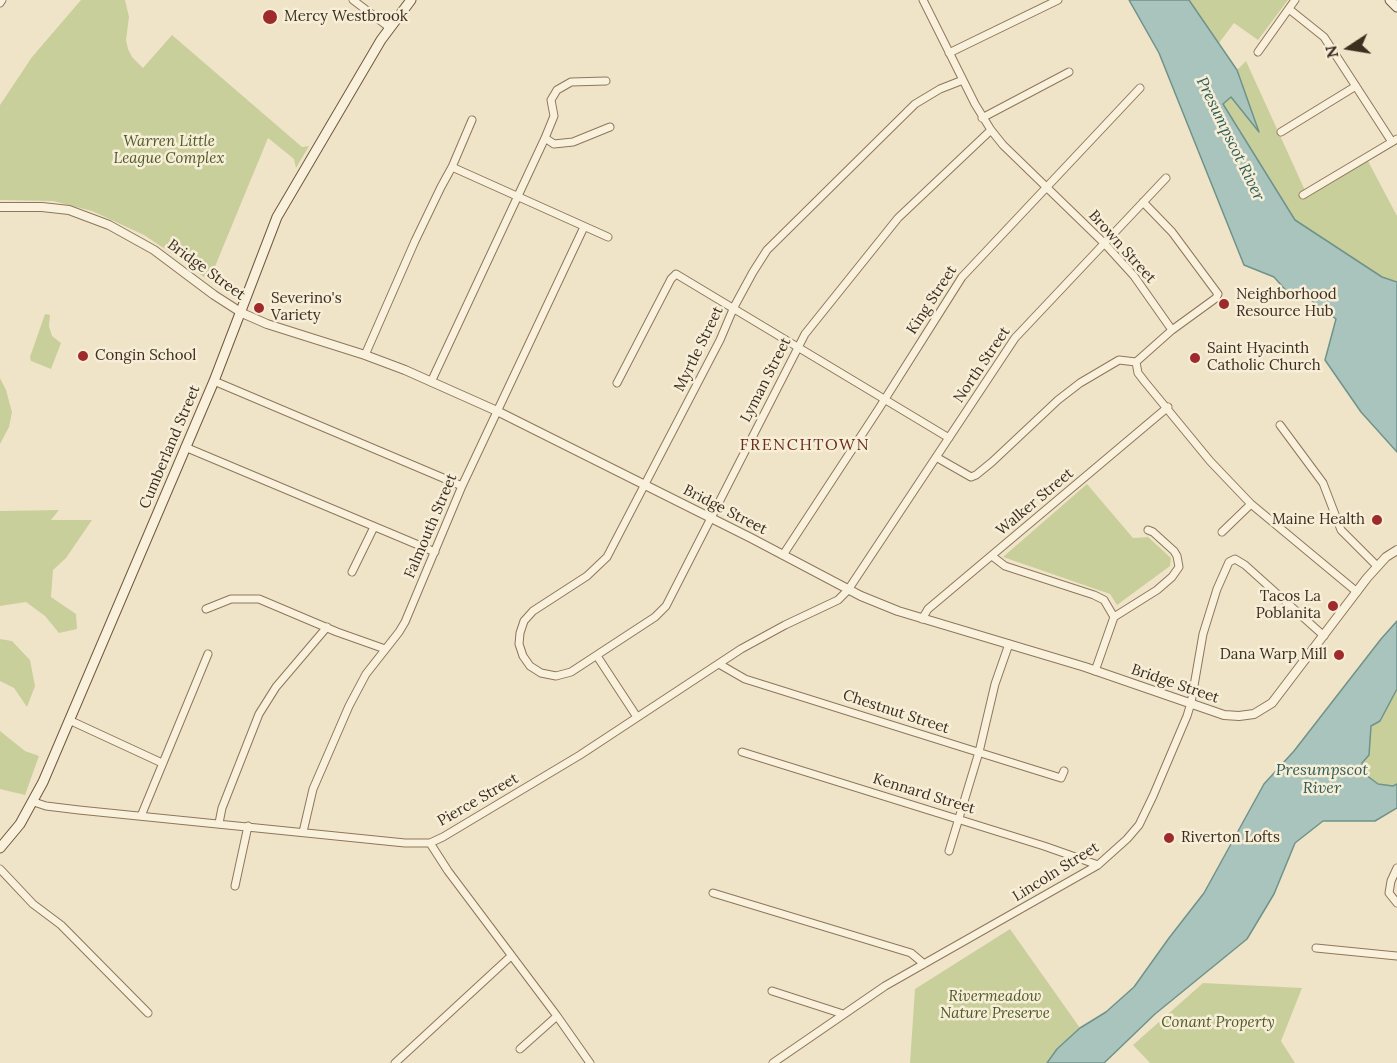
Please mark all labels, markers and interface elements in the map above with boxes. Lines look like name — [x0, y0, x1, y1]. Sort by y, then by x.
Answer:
marker: Mercy Westbrook — [261, 8, 279, 26]
place label: Mercy Westbrook — [284, 8, 408, 26]
north arrow — [1319, 18, 1379, 78]
text: N — [1320, 44, 1342, 60]
water label: Presumpscot River — [1192, 74, 1268, 204]
park label: Warren Little League Complex — [113, 133, 225, 168]
street label: Brown Street — [1085, 207, 1159, 287]
street label: Bridge Street — [164, 236, 248, 304]
street label: King Street — [903, 262, 961, 338]
place label: Neighborhood Resource Hub — [1236, 286, 1337, 321]
place label: Severino's Variety — [271, 290, 342, 325]
marker: Neighborhood Resource Hub — [1217, 297, 1231, 311]
marker: Severino's Variety — [252, 301, 266, 315]
street label: Myrtle Street — [671, 303, 727, 395]
street label: North Street — [950, 324, 1014, 406]
street label: Lyman Street — [737, 335, 795, 425]
place label: Saint Hyacinth Catholic Church — [1207, 340, 1321, 375]
place label: Congin School — [95, 347, 196, 365]
marker: Congin School — [76, 349, 90, 363]
marker: Saint Hyacinth Catholic Church — [1188, 351, 1202, 365]
street label: Cumberland Street — [136, 382, 204, 512]
district label: FRENCHTOWN — [740, 435, 870, 455]
street label: Walker Street — [993, 465, 1077, 539]
street label: Falmouth Street — [401, 471, 461, 581]
street label: Bridge Street — [680, 481, 770, 539]
place label: Maine Health — [1272, 511, 1365, 529]
marker: Maine Health — [1370, 513, 1384, 527]
place label: Tacos La Poblanita — [1256, 588, 1321, 623]
marker: Tacos La Poblanita — [1326, 599, 1340, 613]
place label: Dana Warp Mill — [1220, 646, 1327, 664]
marker: Dana Warp Mill — [1332, 648, 1346, 662]
street label: Bridge Street — [1129, 661, 1221, 707]
street label: Chestnut Street — [841, 686, 951, 738]
water label: Presumpscot River — [1276, 760, 1368, 798]
street label: Pierce Street — [434, 770, 522, 830]
street label: Kennard Street — [871, 770, 977, 818]
place label: Riverton Lofts — [1181, 829, 1280, 847]
marker: Riverton Lofts — [1162, 831, 1176, 845]
street label: Lincoln Street — [1010, 838, 1102, 906]
park label: Rivermeadow Nature Preserve — [940, 988, 1050, 1023]
park label: Conant Property — [1161, 1014, 1275, 1032]

